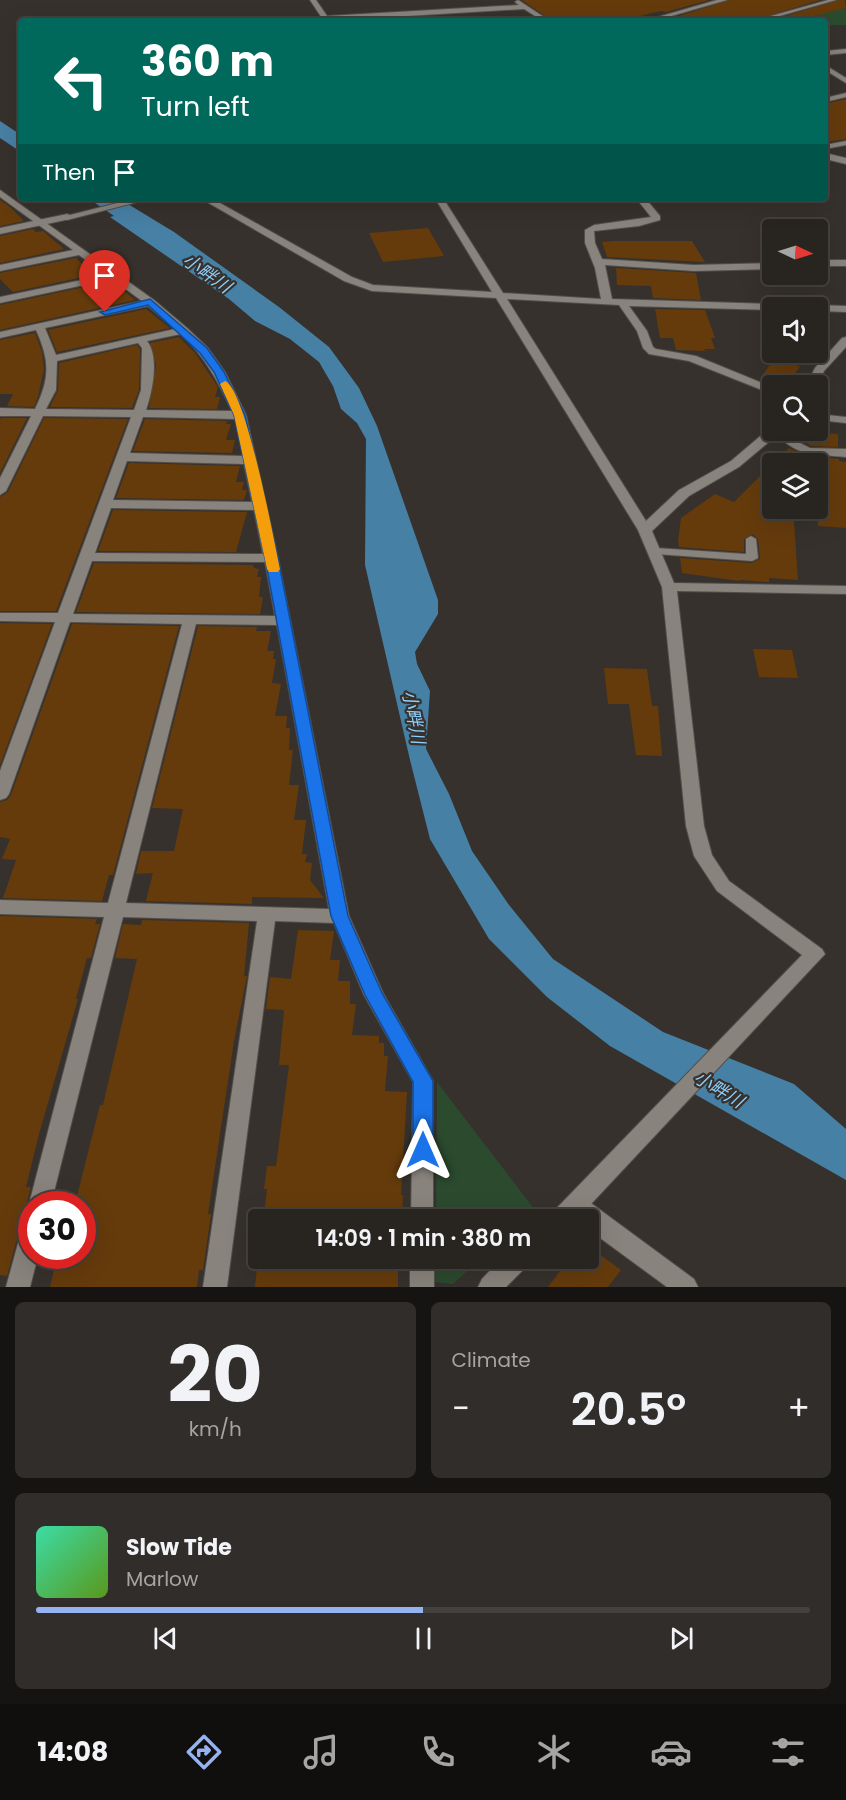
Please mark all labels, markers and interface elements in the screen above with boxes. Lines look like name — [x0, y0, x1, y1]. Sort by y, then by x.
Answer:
text: 360 m — [141, 32, 274, 91]
icon: left — [42, 42, 120, 120]
text: Turn left — [141, 88, 250, 125]
icon: arrive — [108, 156, 141, 189]
text: Then — [42, 157, 96, 188]
north arrow — [762, 219, 828, 285]
map controls — [762, 219, 828, 519]
water label: 小畔川 — [178, 247, 238, 300]
pin — [79, 250, 130, 312]
icon: arrive — [88, 259, 121, 292]
button: sound — [762, 297, 828, 363]
button: search — [762, 375, 828, 441]
button: layers — [762, 453, 828, 519]
water label: 小畔川 — [397, 688, 432, 748]
water label: 小畔川 — [689, 1064, 750, 1115]
position arrow — [391, 1118, 455, 1182]
speed limit sign: 30 — [18, 1191, 96, 1269]
text: 14:09 · 1 min · 380 m — [316, 1223, 531, 1254]
text: 20 — [168, 1320, 263, 1429]
text: Climate — [452, 1346, 531, 1374]
text: 20.5° — [571, 1378, 686, 1441]
text: − — [452, 1385, 470, 1432]
text: + — [787, 1385, 810, 1432]
text: km/h — [189, 1415, 242, 1443]
text: Slow Tide — [126, 1532, 232, 1563]
text: Marlow — [126, 1565, 198, 1593]
icon: previous — [149, 1622, 182, 1655]
icon: pause — [407, 1622, 440, 1655]
icon: next — [665, 1622, 698, 1655]
icon: directions — [183, 1731, 225, 1773]
icon: music — [300, 1731, 342, 1773]
icon: phone — [417, 1731, 459, 1773]
icon: climate — [533, 1731, 575, 1773]
icon: car — [650, 1731, 692, 1773]
icon: filters — [767, 1731, 809, 1773]
text: 14:08 — [37, 1733, 109, 1770]

